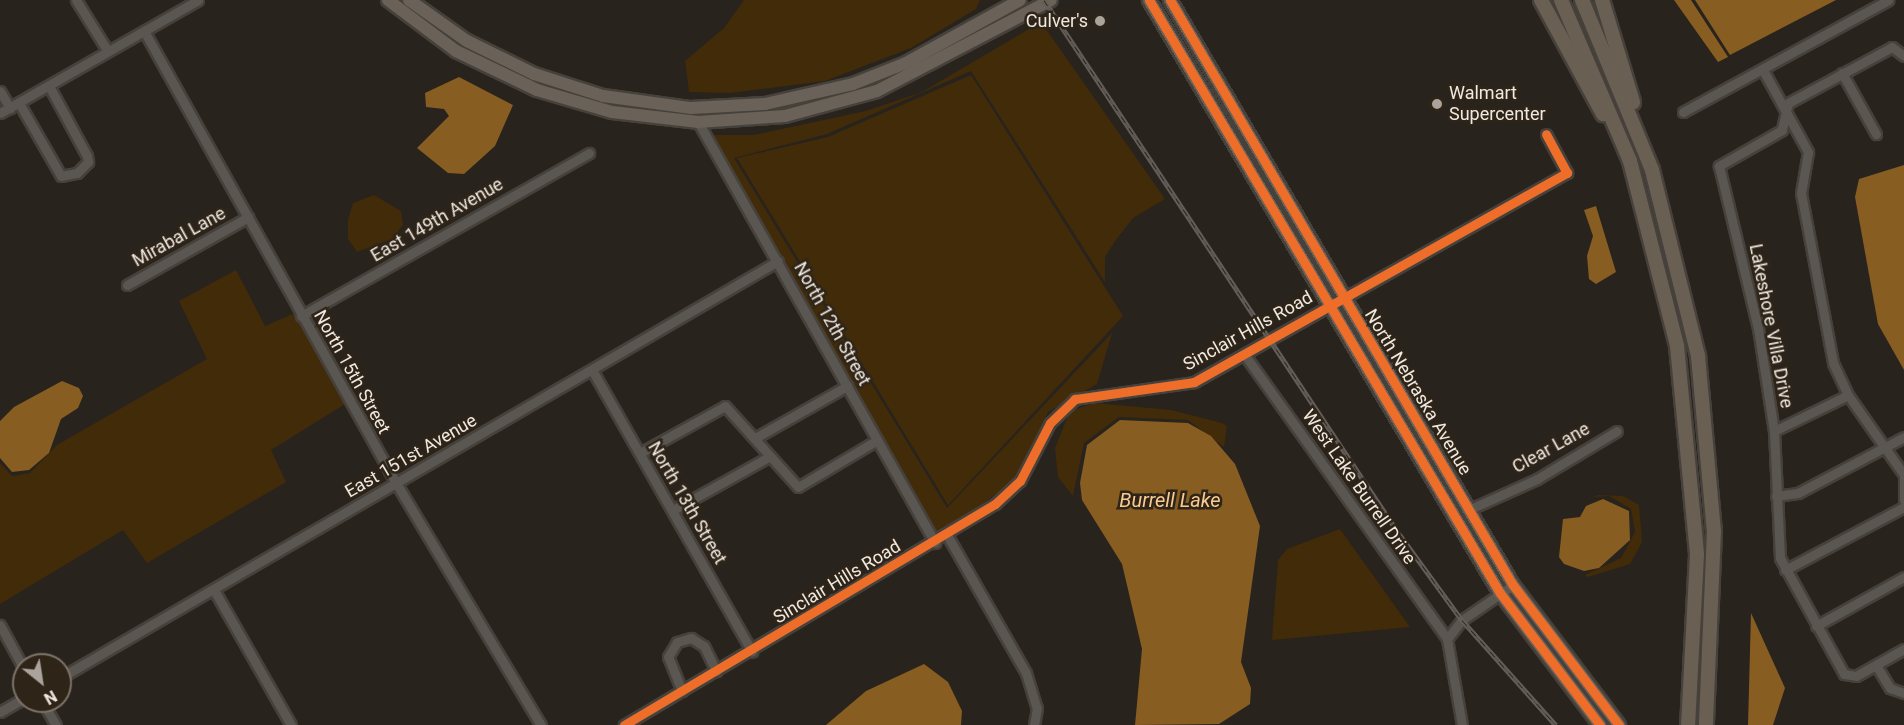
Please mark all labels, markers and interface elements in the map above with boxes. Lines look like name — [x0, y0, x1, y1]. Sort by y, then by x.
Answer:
place label: Culver's — [1026, 10, 1088, 32]
marker: Culver's — [1093, 14, 1107, 28]
place label: Walmart Supercenter — [1449, 83, 1546, 125]
marker: Walmart Supercenter — [1430, 97, 1444, 111]
street label: East 149th Avenue — [367, 173, 507, 267]
street label: Mirabal Lane — [129, 203, 229, 271]
street label: Lakeshore Villa Drive — [1744, 242, 1798, 410]
street label: North 12th Street — [789, 258, 875, 390]
street label: Sinclair Hills Road — [1180, 287, 1316, 375]
street label: North Nebraska Avenue — [1360, 305, 1476, 479]
street label: North 15th Street — [309, 306, 395, 438]
street label: West Lake Burrell Drive — [1297, 406, 1421, 568]
street label: East 151st Avenue — [341, 410, 481, 502]
street label: Clear Lane — [1509, 418, 1593, 478]
street label: North 13th Street — [643, 438, 731, 568]
water label: Burrell Lake — [1119, 488, 1221, 512]
street label: Sinclair Hills Road — [769, 536, 905, 628]
north arrow — [12, 653, 72, 713]
text: N — [41, 686, 60, 708]

